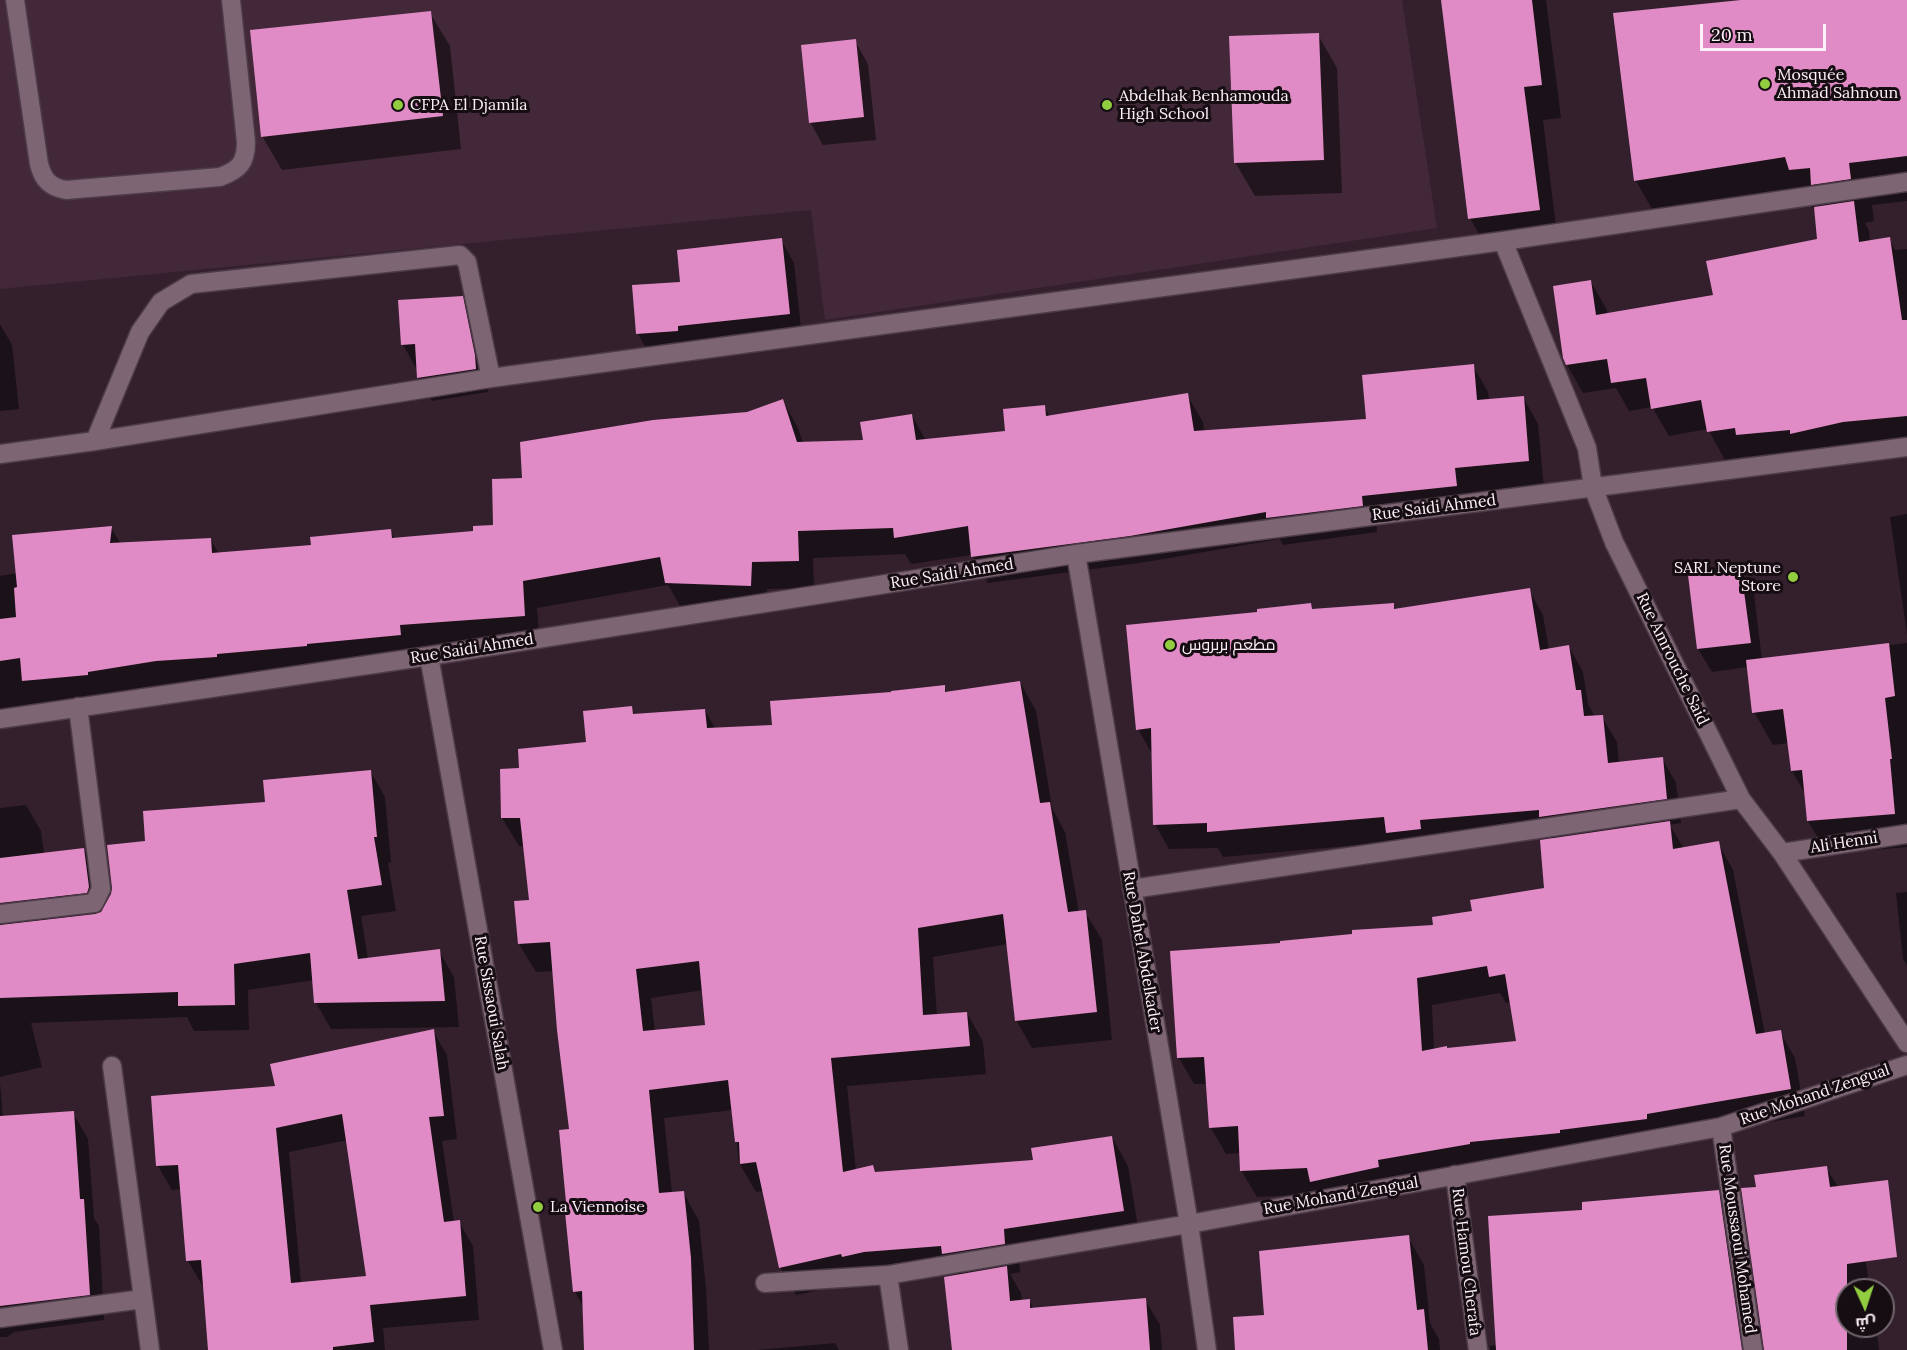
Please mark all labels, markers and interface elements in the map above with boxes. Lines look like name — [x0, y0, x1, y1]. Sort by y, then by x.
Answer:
scale bar — [1703, 12, 1829, 50]
text: 20 m — [1711, 23, 1753, 46]
place label: Mosquée Ahmad Sahnoun — [1777, 65, 1898, 103]
marker: Mosquée Ahmad Sahnoun — [1758, 77, 1772, 91]
place label: Abdelhak Benhamouda High School — [1119, 86, 1289, 124]
place label: CFPA El Djamila — [410, 95, 528, 115]
marker: CFPA El Djamila — [391, 98, 405, 112]
marker: Abdelhak Benhamouda High School — [1100, 98, 1114, 112]
street label: Rue Saidi Ahmed — [1371, 491, 1497, 525]
street label: Rue Saidi Ahmed — [889, 555, 1015, 593]
place label: SARL Neptune Store — [1674, 558, 1781, 596]
marker: SARL Neptune Store — [1786, 570, 1800, 584]
street label: Rue Amrouche Said — [1632, 590, 1712, 728]
street label: Rue Saidi Ahmed — [409, 630, 535, 668]
place label: مطعم بربروس — [1182, 635, 1275, 655]
marker: مطعم بربروس — [1163, 638, 1177, 652]
street label: Ali Henni — [1809, 828, 1879, 858]
street label: Rue Dahel Abdelkader — [1118, 870, 1166, 1034]
street label: Rue Sissaoui Salah — [470, 934, 512, 1072]
street label: Rue Mohand Zengual — [1738, 1060, 1892, 1130]
street label: Rue Moussaoui Mohamed — [1714, 1143, 1760, 1335]
street label: Rue Mohand Zengual — [1262, 1173, 1420, 1219]
street label: Rue Hamou Cherafa — [1447, 1187, 1485, 1337]
place label: La Viennoise — [550, 1197, 645, 1217]
marker: La Viennoise — [531, 1200, 545, 1214]
north arrow — [1835, 1278, 1895, 1338]
text: ش — [1855, 1313, 1877, 1335]

